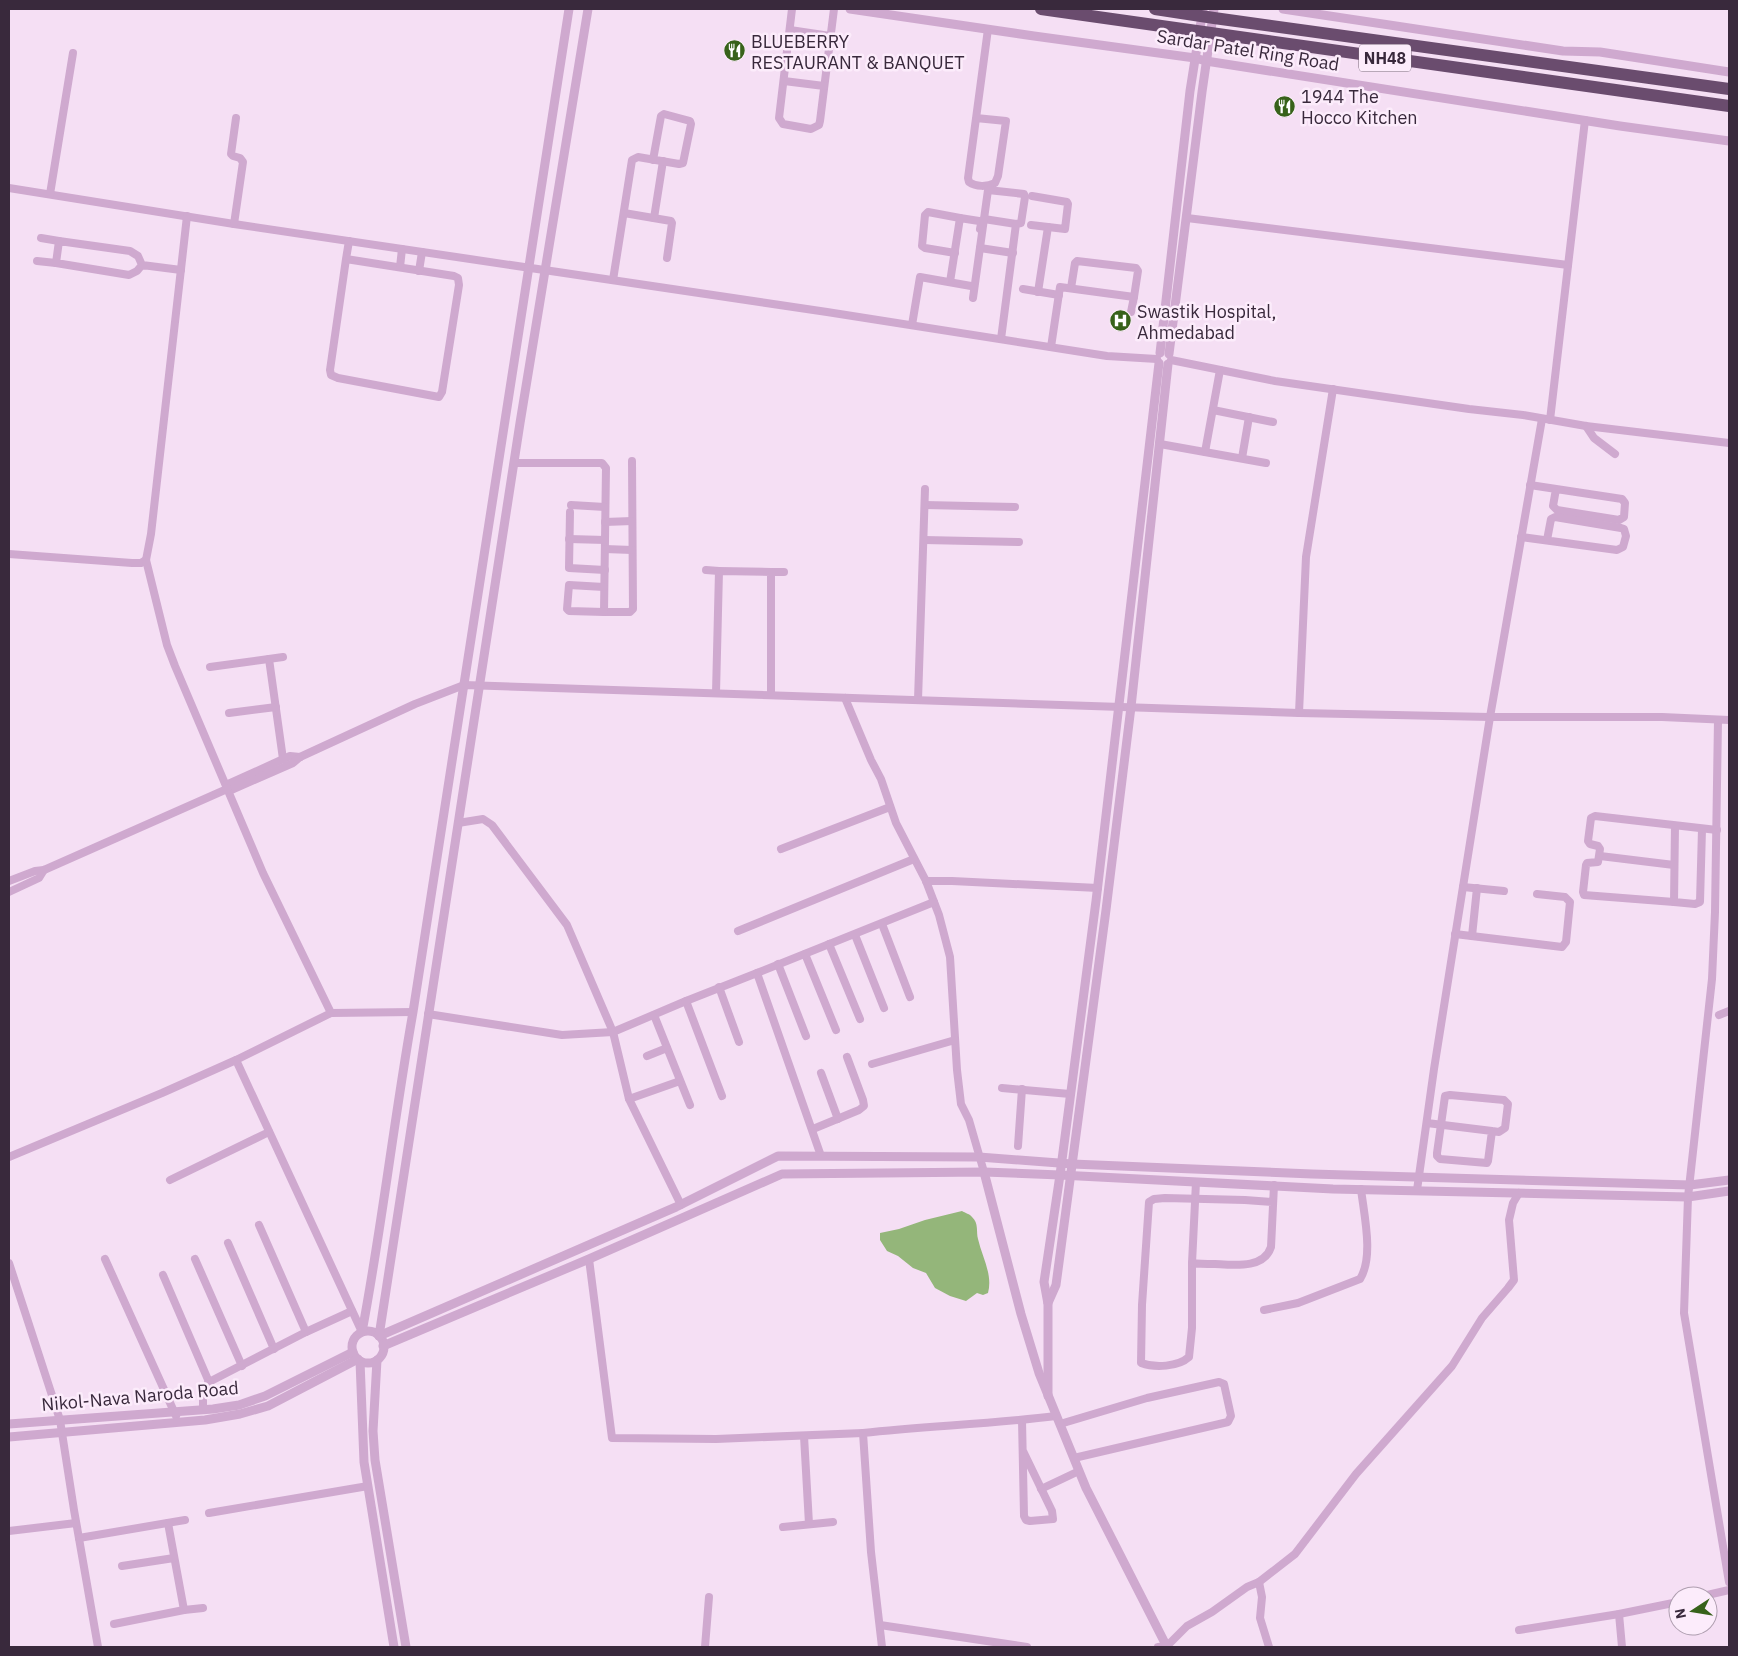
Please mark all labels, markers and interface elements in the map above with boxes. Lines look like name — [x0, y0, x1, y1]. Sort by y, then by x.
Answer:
street label: Sardar Patel Ring Road — [1155, 24, 1341, 76]
place label: BLUEBERRY RESTAURANT & BANQUET — [751, 30, 965, 74]
restaurant icon: BLUEBERRY RESTAURANT & BANQUET — [723, 39, 747, 63]
road number: NH48 — [1359, 44, 1411, 72]
place label: 1944 The Hocco Kitchen — [1301, 85, 1418, 129]
restaurant icon: 1944 The Hocco Kitchen — [1273, 94, 1297, 118]
place label: Swastik Hospital, Ahmedabad — [1137, 300, 1276, 344]
hospital icon: Swastik Hospital, Ahmedabad — [1109, 309, 1133, 333]
street label: Nikol-Nava Naroda Road — [40, 1376, 240, 1416]
north arrow — [1668, 1586, 1718, 1636]
text: N — [1670, 1607, 1690, 1621]

